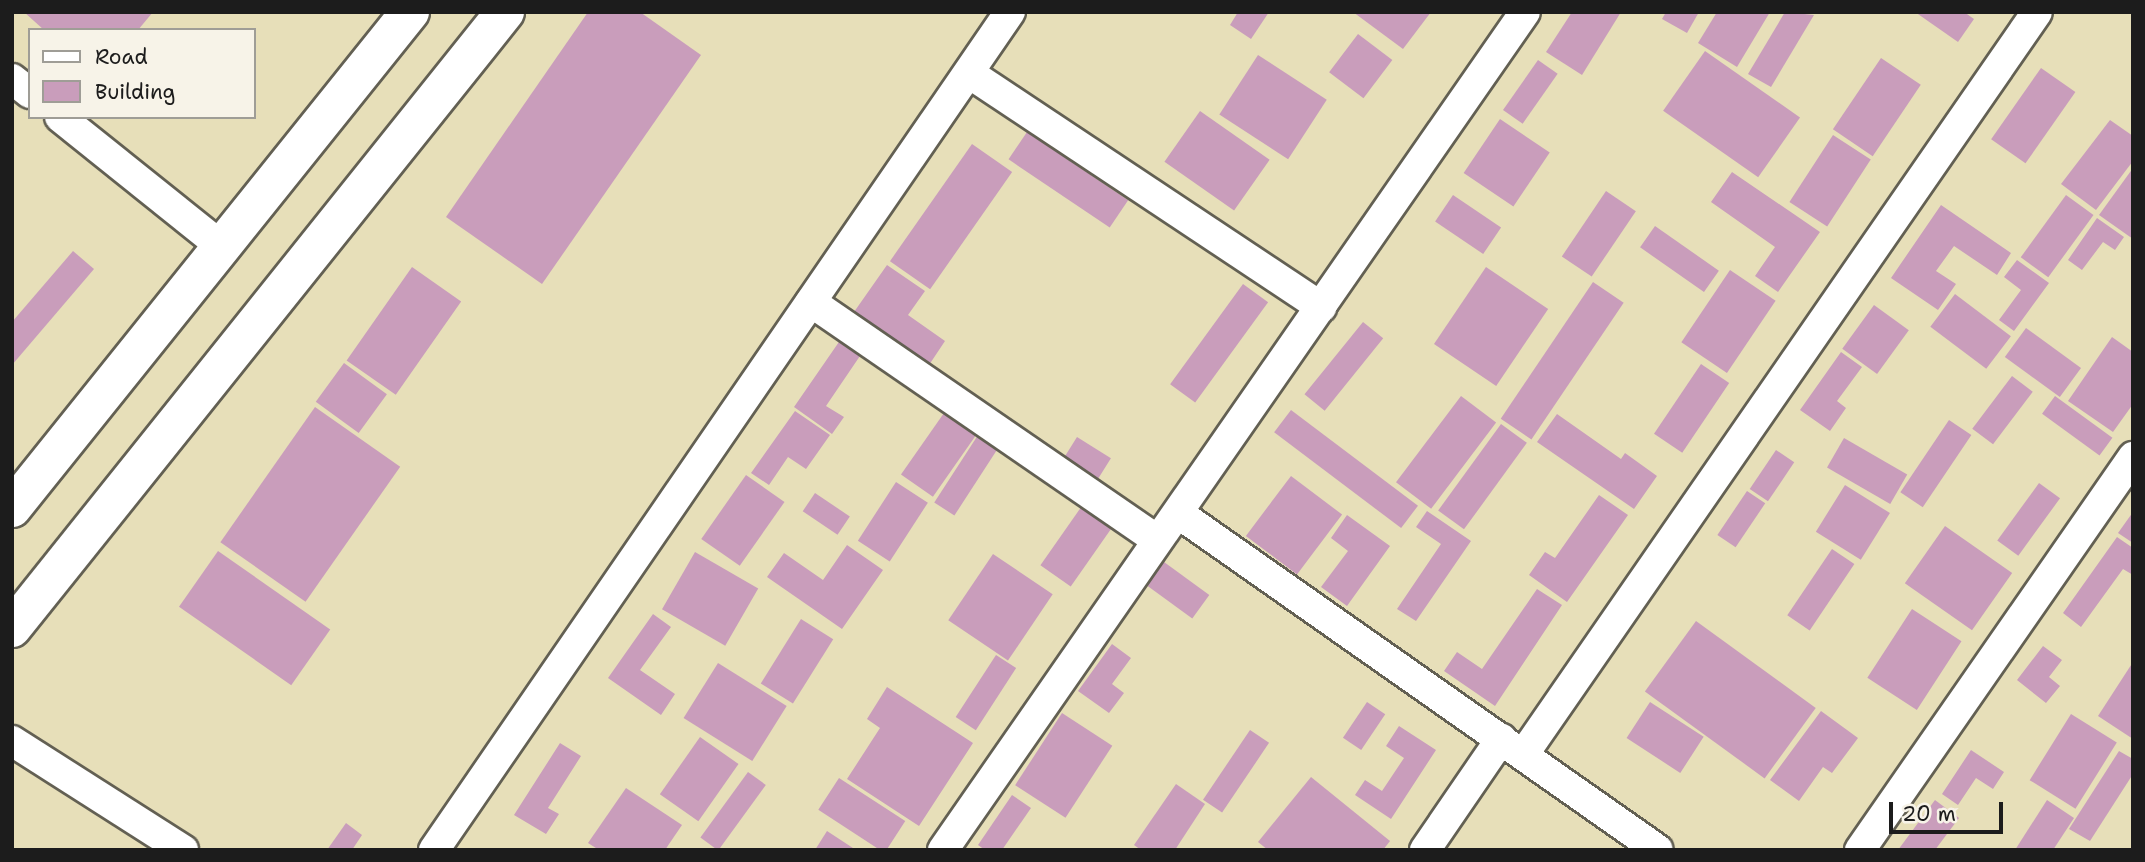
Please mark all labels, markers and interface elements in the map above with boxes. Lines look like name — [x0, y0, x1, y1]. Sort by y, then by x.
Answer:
legend — [28, 28, 256, 119]
text: Road — [95, 43, 148, 71]
text: Building — [95, 78, 175, 106]
scale bar — [1893, 788, 2007, 832]
text: 20 m — [1902, 800, 1956, 828]

